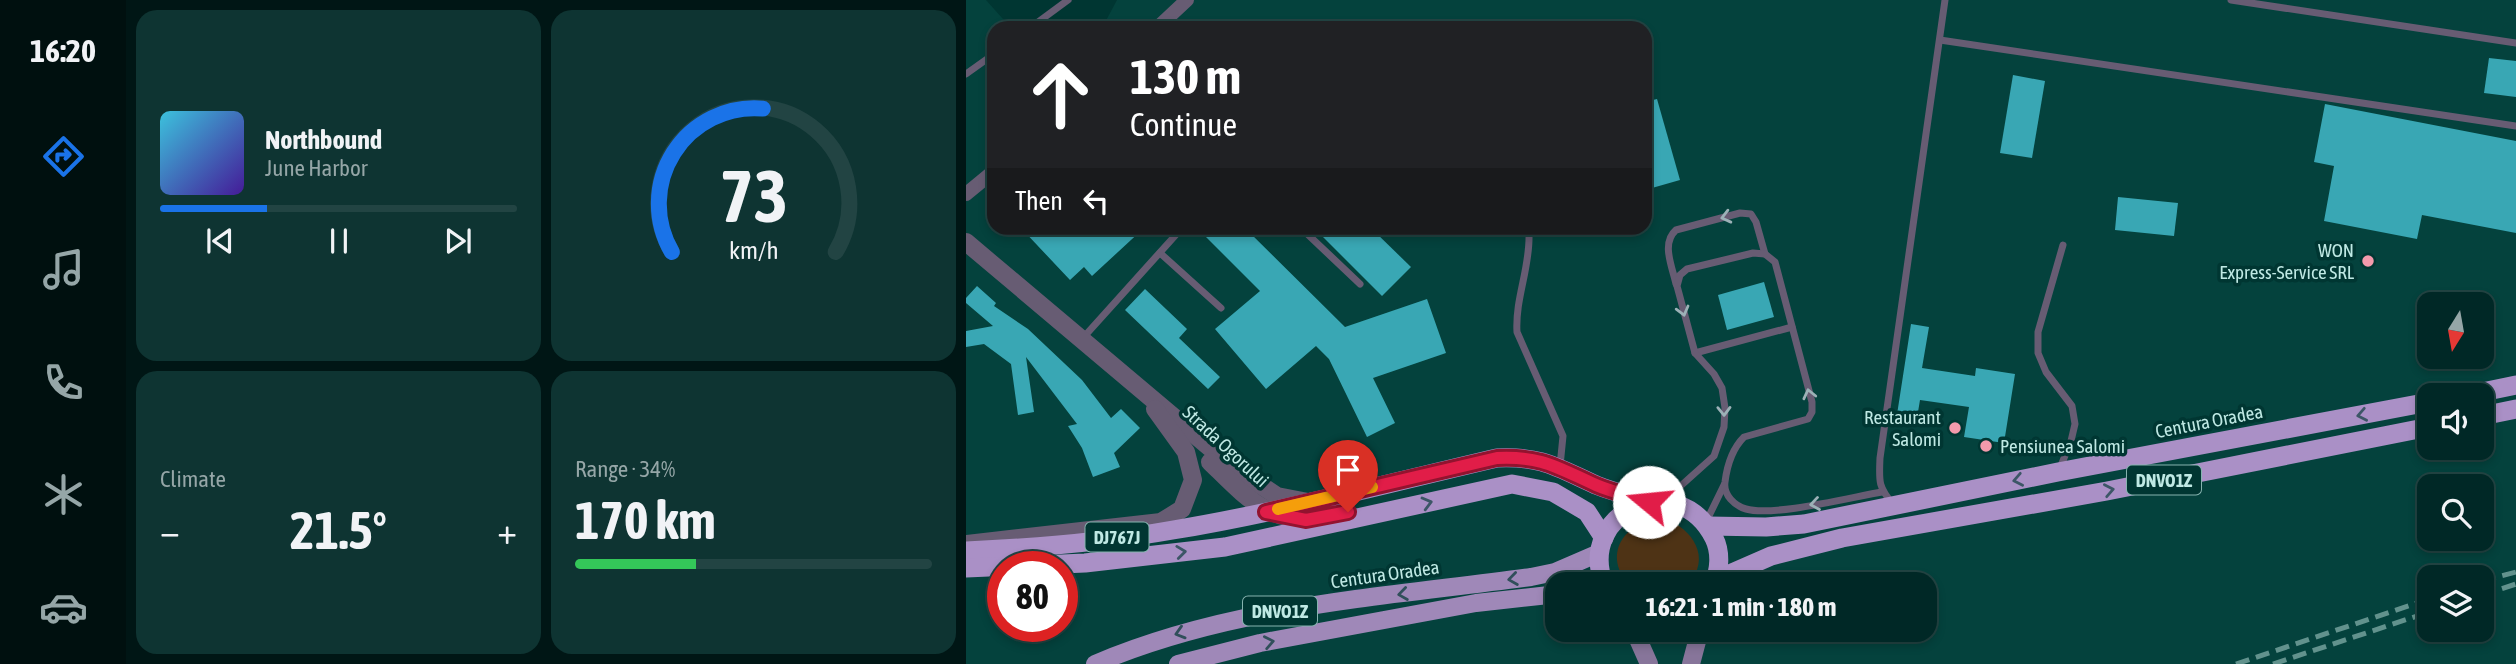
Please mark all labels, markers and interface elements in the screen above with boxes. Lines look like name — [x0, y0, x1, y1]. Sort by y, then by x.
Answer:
text: 16:20 — [30, 32, 96, 69]
text: 130 m — [1130, 48, 1241, 104]
icon: ahead — [1015, 49, 1106, 140]
text: Continue — [1130, 106, 1237, 143]
text: Northbound — [265, 125, 382, 155]
icon: directions — [39, 132, 88, 181]
text: 73 — [719, 154, 788, 237]
text: June Harbor — [265, 155, 368, 181]
icon: left — [1077, 182, 1115, 220]
text: Then — [1015, 186, 1063, 216]
one-way arrow — [1720, 209, 1732, 223]
icon: previous — [201, 222, 239, 260]
icon: pause — [320, 222, 358, 260]
icon: next — [439, 222, 477, 260]
text: km/h — [729, 236, 778, 264]
place label: WON Express-Service SRL — [2219, 239, 2355, 283]
icon: music — [39, 245, 88, 294]
marker: WON Express-Service SRL — [2360, 253, 2376, 269]
north arrow — [2417, 292, 2494, 369]
map controls — [2417, 292, 2494, 642]
one-way arrow — [1675, 305, 1689, 317]
icon: phone — [39, 358, 88, 407]
button: sound — [2417, 383, 2494, 460]
one-way arrow — [1803, 388, 1818, 400]
street label: Centura Oradea — [2153, 400, 2265, 442]
street label: Strada Ogorului — [1179, 401, 1273, 491]
one-way arrow — [1716, 406, 1732, 417]
place label: Restaurant Salomi — [1864, 406, 1941, 450]
one-way arrow — [2356, 406, 2368, 421]
marker: Restaurant Salomi — [1947, 420, 1963, 436]
place label: Pensiunea Salomi — [2000, 435, 2125, 457]
marker: Pensiunea Salomi — [1978, 438, 1994, 454]
pin — [1318, 440, 1378, 512]
icon: arrive — [1329, 451, 1367, 489]
text: Range · 34% — [575, 456, 675, 482]
position arrow — [1612, 465, 1686, 539]
text: Climate — [160, 466, 226, 492]
road number: DNVO1Z — [2127, 466, 2201, 494]
icon: climate — [39, 470, 88, 519]
one-way arrow — [2012, 471, 2024, 486]
button: search — [2417, 474, 2494, 551]
one-way arrow — [2103, 484, 2115, 499]
text: 170 km — [575, 490, 716, 550]
one-way arrow — [1809, 496, 1821, 511]
one-way arrow — [1421, 497, 1433, 511]
text: 21.5° — [290, 500, 387, 560]
text: − — [160, 509, 180, 552]
text: + — [497, 509, 517, 552]
road number: DJ767J — [1086, 522, 1148, 552]
one-way arrow — [1175, 545, 1186, 560]
speed limit sign: 80 — [987, 551, 1078, 642]
street label: Centura Oradea — [1329, 555, 1441, 593]
button: layers — [2417, 565, 2494, 642]
one-way arrow — [1507, 572, 1519, 587]
icon: car — [39, 583, 88, 632]
one-way arrow — [1397, 587, 1409, 602]
text: 16:21 · 1 min · 180 m — [1646, 592, 1836, 622]
road number: DNVO1Z — [1243, 596, 1317, 626]
one-way arrow — [1174, 625, 1186, 640]
one-way arrow — [1263, 635, 1275, 650]

